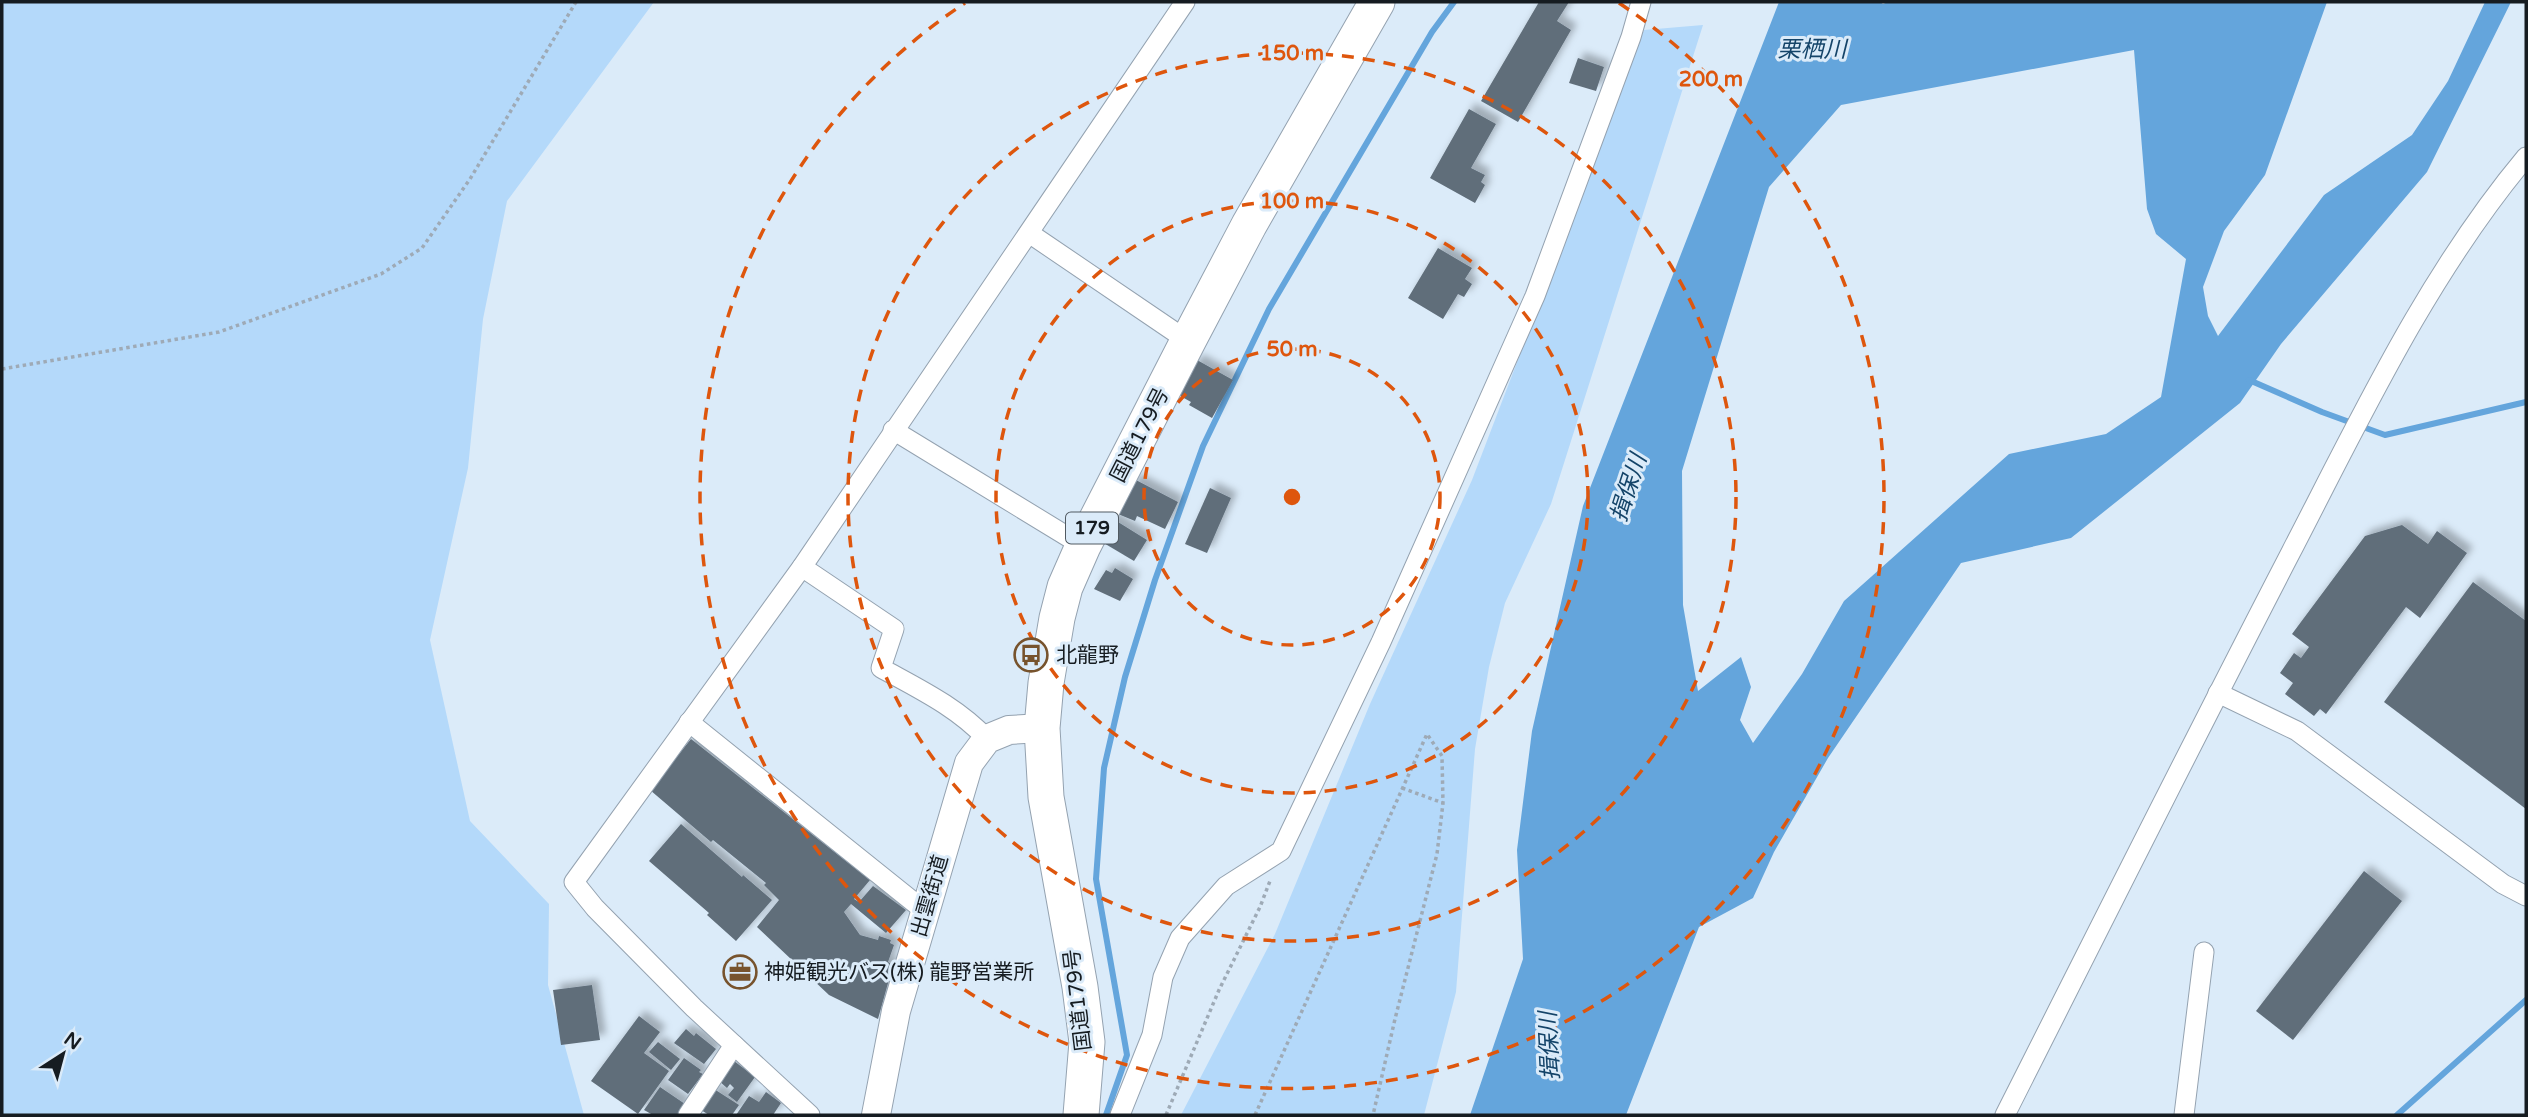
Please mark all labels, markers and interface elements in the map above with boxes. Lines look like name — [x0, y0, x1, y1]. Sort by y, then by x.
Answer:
water label: 栗栖川 — [1778, 36, 1850, 64]
text: 150 m — [1260, 41, 1324, 66]
text: 200 m — [1679, 67, 1743, 92]
text: 100 m — [1260, 189, 1324, 214]
text: 50 m — [1266, 337, 1318, 362]
street label: 国道179号 — [1106, 384, 1174, 486]
water label: 揖保川 — [1605, 448, 1654, 525]
centre of rings — [1280, 485, 1304, 509]
road number: 179 — [1066, 512, 1118, 544]
bus stop icon: 北龍野 — [1012, 636, 1050, 674]
place label: 北龍野 — [1056, 643, 1119, 668]
street label: 出雲街道 — [906, 852, 954, 940]
street label: 国道179号 — [1059, 948, 1097, 1052]
office icon: 神姫観光バス(株) 龍野営業所 — [721, 953, 759, 991]
place label: 神姫観光バス(株) 龍野営業所 — [764, 960, 1035, 985]
water label: 揖保川 — [1534, 1008, 1566, 1081]
north arrow — [28, 1019, 98, 1089]
text: N — [60, 1028, 85, 1054]

